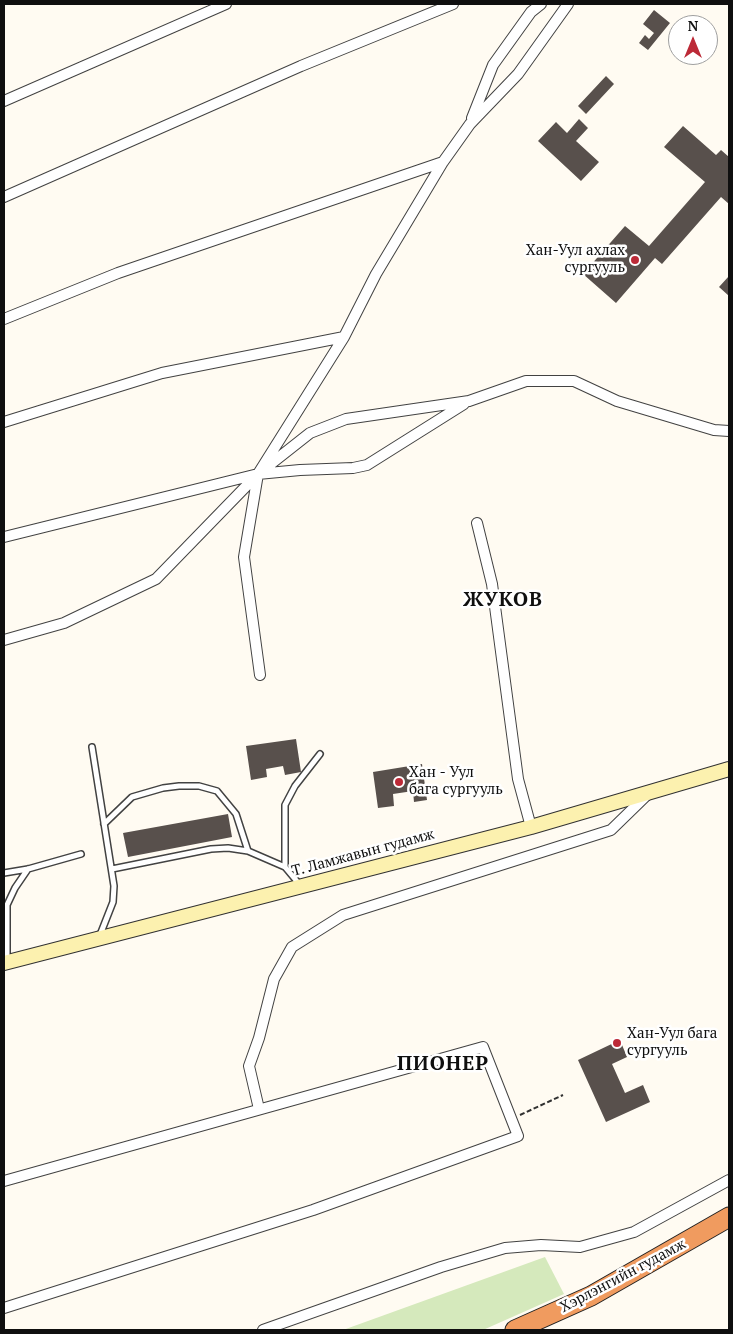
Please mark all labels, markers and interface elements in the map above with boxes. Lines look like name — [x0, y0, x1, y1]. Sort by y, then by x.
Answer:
north arrow — [668, 15, 718, 65]
text: N — [688, 16, 698, 35]
place label: Хан-Уул ахлах сургууль — [526, 242, 625, 277]
marker: Хан-Уул ахлах сургууль — [629, 254, 641, 266]
district label: ЖУКОВ — [462, 588, 544, 612]
place label: Хан - Уул бага сургууль — [409, 764, 503, 799]
marker: Хан - Уул бага сургууль — [393, 776, 405, 788]
street label: Т. Ламжавын гудамж — [290, 825, 436, 881]
place label: Хан-Уул бага сургууль — [627, 1025, 717, 1060]
marker: Хан-Уул бага сургууль — [611, 1037, 623, 1049]
district label: ПИОНЕР — [396, 1052, 490, 1076]
street label: Хэрлэнгийн гудамж — [557, 1235, 689, 1317]

